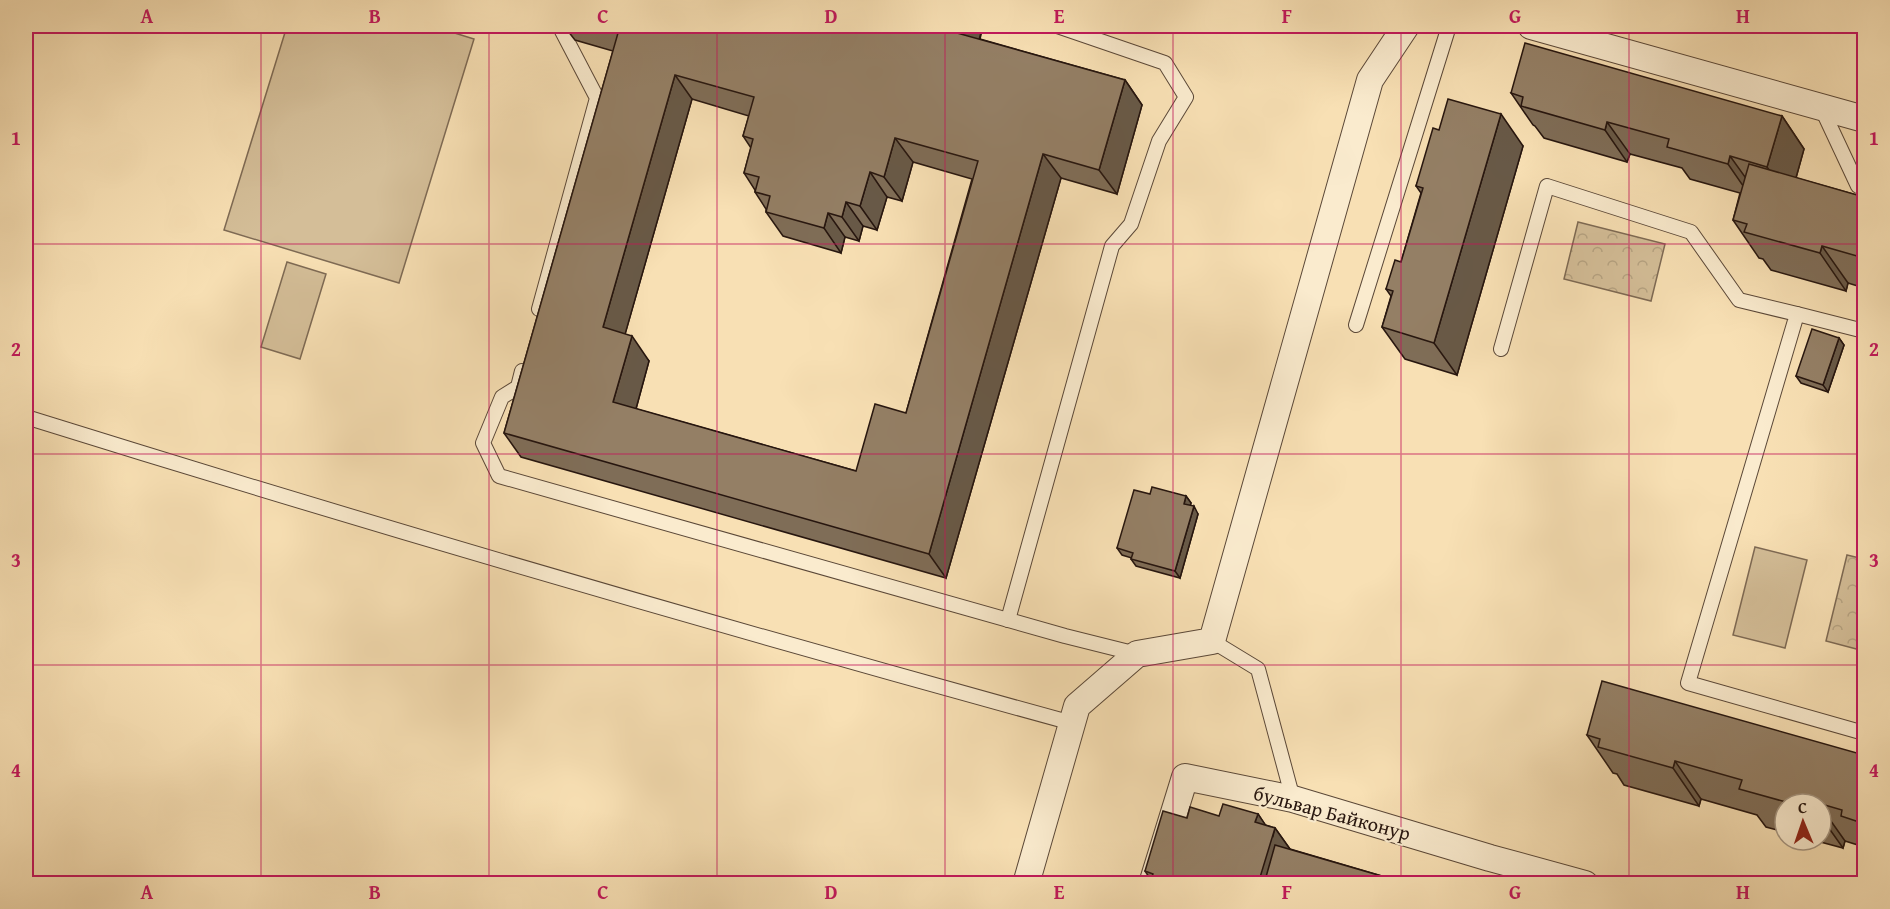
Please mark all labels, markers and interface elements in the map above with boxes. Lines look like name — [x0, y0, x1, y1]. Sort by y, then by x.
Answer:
text: A — [141, 1, 154, 30]
text: B — [369, 1, 381, 30]
text: C — [597, 1, 609, 30]
text: D — [824, 1, 838, 30]
text: E — [1054, 1, 1065, 30]
text: F — [1282, 1, 1292, 30]
text: G — [1509, 1, 1521, 30]
text: H — [1736, 1, 1750, 30]
text: 1 — [11, 123, 21, 152]
text: 1 — [1869, 123, 1879, 152]
text: 2 — [11, 334, 21, 363]
text: 2 — [1869, 334, 1879, 363]
text: 3 — [11, 545, 21, 574]
text: 3 — [1869, 545, 1879, 574]
text: 4 — [11, 755, 21, 784]
text: 4 — [1869, 755, 1879, 784]
street label: бульвар Байконур — [1250, 778, 1414, 847]
north arrow — [1773, 792, 1833, 852]
text: С — [1798, 795, 1807, 819]
text: A — [141, 877, 154, 906]
text: B — [369, 877, 381, 906]
text: C — [597, 877, 609, 906]
text: D — [824, 877, 838, 906]
text: E — [1054, 877, 1065, 906]
text: F — [1282, 877, 1292, 906]
text: G — [1509, 877, 1521, 906]
text: H — [1736, 877, 1750, 906]

